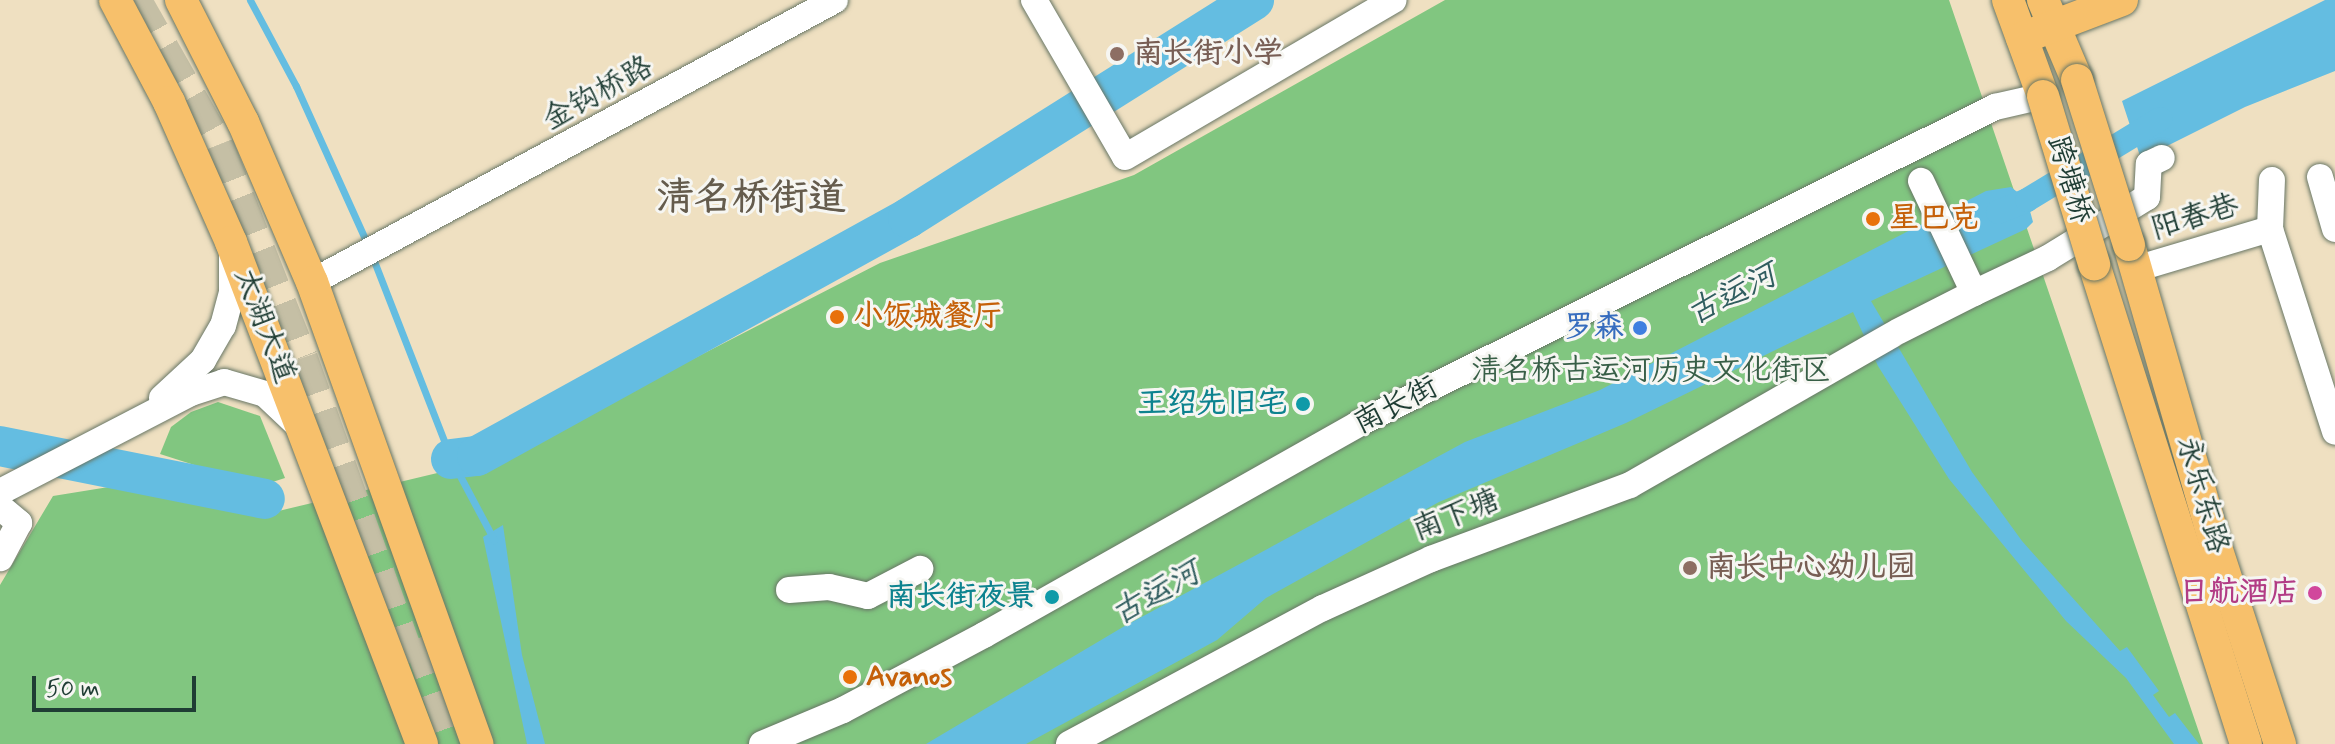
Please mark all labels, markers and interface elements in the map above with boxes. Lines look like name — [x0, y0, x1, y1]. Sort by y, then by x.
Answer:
place label: 南长街小学 — [1133, 36, 1283, 72]
marker: 南长街小学 — [1108, 45, 1126, 63]
street label: 金钩桥路 — [537, 49, 659, 139]
street label: 跨塘桥 — [2039, 132, 2099, 228]
district label: 清名桥街道 — [656, 176, 846, 222]
street label: 阳春巷 — [2147, 188, 2243, 248]
place label: 星巴克 — [1889, 201, 1979, 237]
marker: 星巴克 — [1864, 210, 1882, 228]
water label: 古运河 — [1681, 256, 1783, 334]
street label: 太湖大道 — [226, 264, 302, 388]
place label: 小饭城餐厅 — [853, 299, 1003, 335]
marker: 小饭城餐厅 — [828, 308, 846, 326]
place label: 罗森 — [1564, 310, 1624, 346]
marker: 罗森 — [1631, 319, 1649, 337]
park label: 清名桥古运河历史文化街区 — [1471, 353, 1831, 389]
street label: 南长街 — [1348, 370, 1444, 442]
place label: 王绍先旧宅 — [1137, 386, 1287, 422]
marker: 王绍先旧宅 — [1294, 395, 1312, 413]
street label: 永乐东路 — [2168, 432, 2236, 558]
street label: 南下塘 — [1408, 483, 1504, 549]
place label: 南长中心幼儿园 — [1706, 550, 1916, 586]
water label: 古运河 — [1105, 554, 1207, 634]
marker: 南长中心幼儿园 — [1681, 559, 1699, 577]
place label: 日航酒店 — [2179, 575, 2299, 611]
place label: 南长街夜景 — [886, 579, 1036, 615]
marker: 日航酒店 — [2306, 584, 2324, 602]
marker: 南长街夜景 — [1043, 588, 1061, 606]
place label: Avanos — [866, 659, 952, 695]
scale bar — [36, 660, 200, 710]
marker: Avanos — [841, 668, 859, 686]
text: 50 m — [46, 674, 100, 705]

